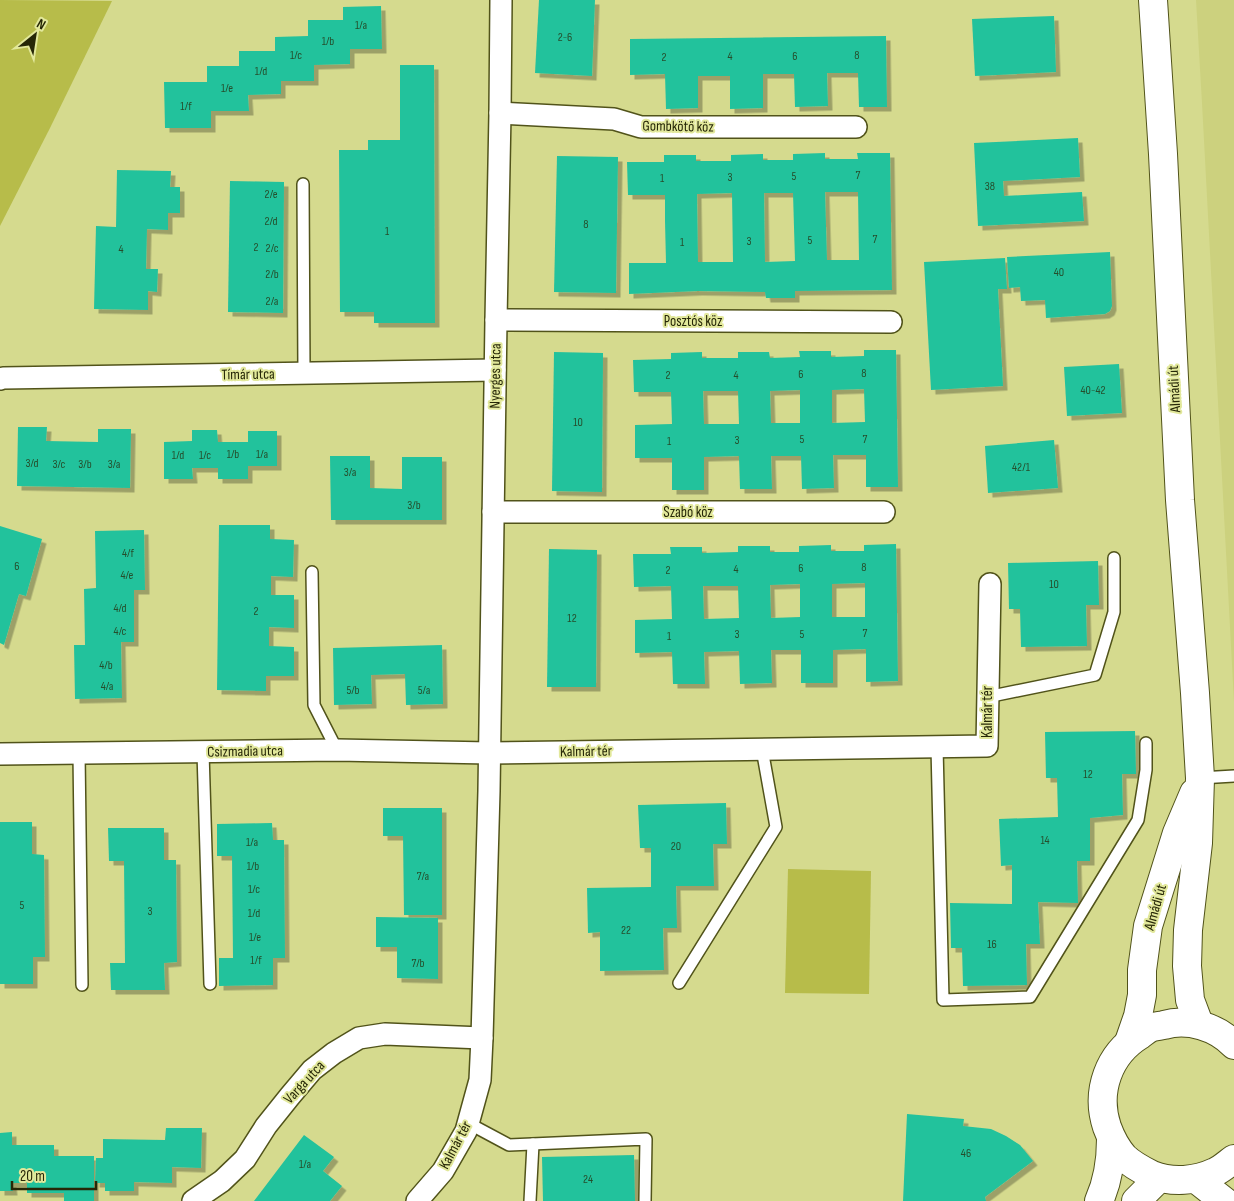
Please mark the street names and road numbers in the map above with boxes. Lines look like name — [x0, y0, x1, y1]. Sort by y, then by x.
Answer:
street label: Gombkötő köz — [642, 116, 714, 137]
street label: Posztós köz — [664, 312, 723, 331]
street label: Nyerges utca — [485, 343, 506, 409]
street label: Tímár utca — [221, 365, 275, 384]
street label: Almádi út — [1164, 365, 1185, 414]
street label: Szabó köz — [663, 503, 713, 522]
street label: Kalmár tér — [978, 685, 997, 738]
street label: Csizmadia utca — [207, 741, 283, 762]
street label: Kalmár tér — [560, 742, 613, 761]
street label: Almádi út — [1140, 881, 1171, 933]
street label: Varga utca — [280, 1057, 329, 1108]
street label: Kalmár tér — [435, 1117, 476, 1173]

